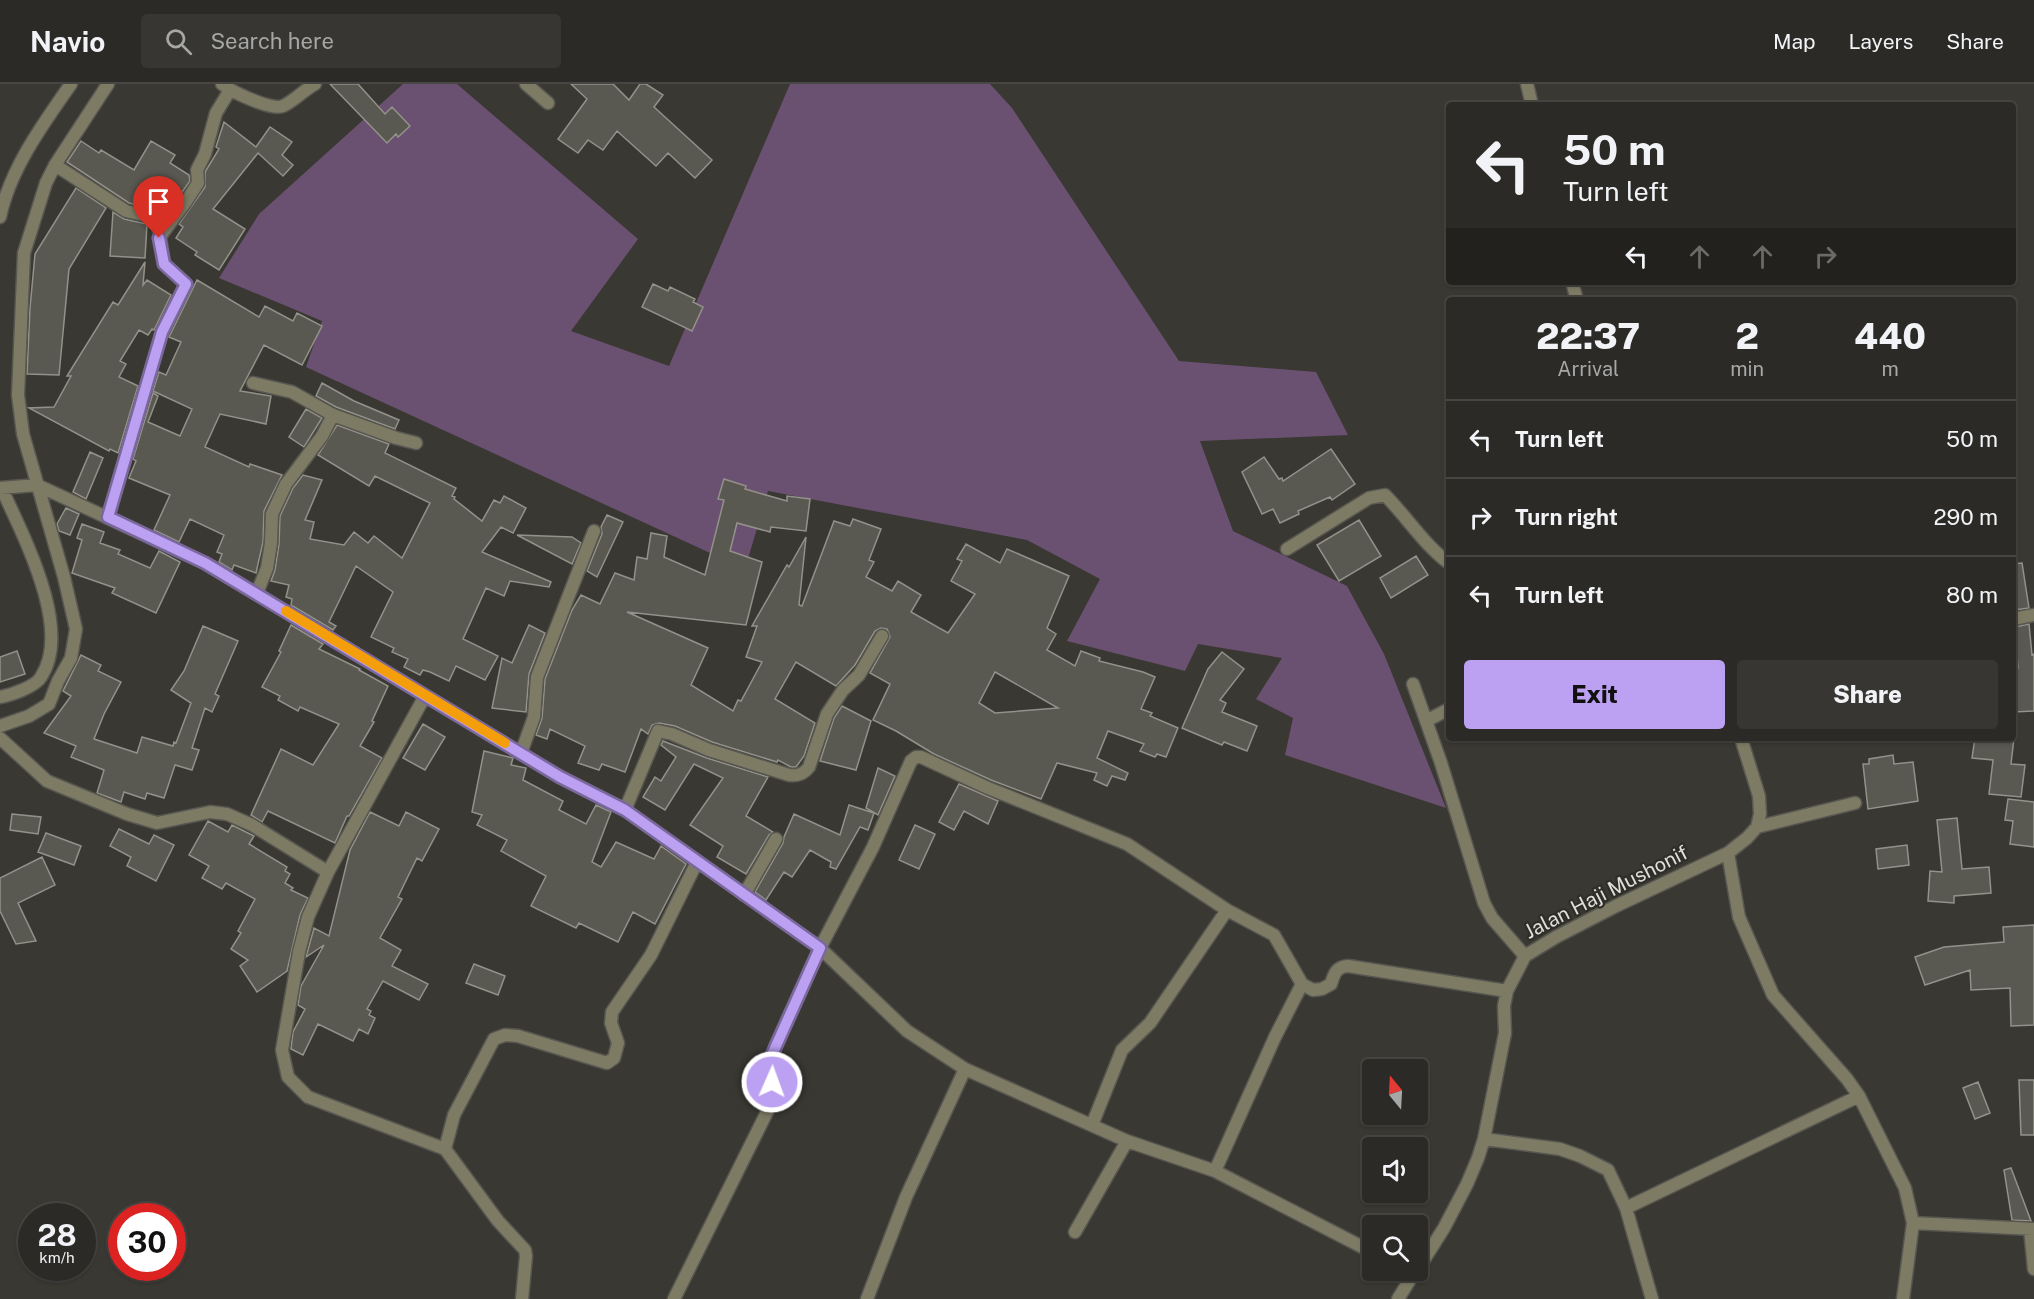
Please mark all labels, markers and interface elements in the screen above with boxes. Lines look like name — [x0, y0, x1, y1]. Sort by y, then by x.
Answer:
search box — [141, 14, 561, 68]
text: Navio — [30, 25, 105, 58]
icon: search — [162, 25, 195, 58]
text: Search here — [210, 28, 334, 54]
text: Map — [1773, 29, 1816, 54]
text: Layers — [1849, 29, 1913, 54]
text: Share — [1946, 29, 2004, 54]
text: 50 m — [1563, 125, 1666, 174]
icon: left — [1464, 126, 1542, 204]
text: Turn left — [1563, 175, 1669, 207]
pin — [133, 176, 184, 238]
icon: arrive — [142, 185, 175, 218]
icon: left — [1620, 240, 1653, 273]
icon: ahead — [1683, 240, 1716, 273]
icon: ahead — [1746, 240, 1779, 273]
icon: right — [1809, 240, 1842, 273]
text: 22:37 — [1536, 315, 1640, 357]
text: 2 — [1735, 315, 1759, 357]
text: 440 — [1854, 315, 1926, 357]
text: Arrival — [1557, 357, 1619, 381]
text: min — [1730, 357, 1764, 381]
text: m — [1881, 357, 1899, 381]
icon: left — [1464, 423, 1497, 456]
text: Turn left — [1515, 426, 1604, 452]
text: 50 m — [1946, 426, 1998, 452]
icon: right — [1464, 501, 1497, 534]
text: Turn right — [1515, 504, 1618, 530]
text: 290 m — [1933, 504, 1998, 530]
icon: left — [1464, 579, 1497, 612]
text: Turn left — [1515, 582, 1604, 608]
text: 80 m — [1946, 582, 1998, 608]
button: Exit — [1464, 660, 1725, 729]
button: Share — [1737, 660, 1998, 729]
street label: Jalan Haji Mushonif — [1520, 840, 1692, 944]
position arrow — [740, 1050, 804, 1114]
north arrow — [1362, 1059, 1428, 1125]
map controls — [1362, 1059, 1428, 1281]
button: sound — [1362, 1137, 1428, 1203]
speed limit sign: 30 — [108, 1203, 186, 1281]
button: search — [1362, 1215, 1428, 1281]
text: 28 — [37, 1217, 77, 1253]
text: km/h — [39, 1249, 75, 1266]

